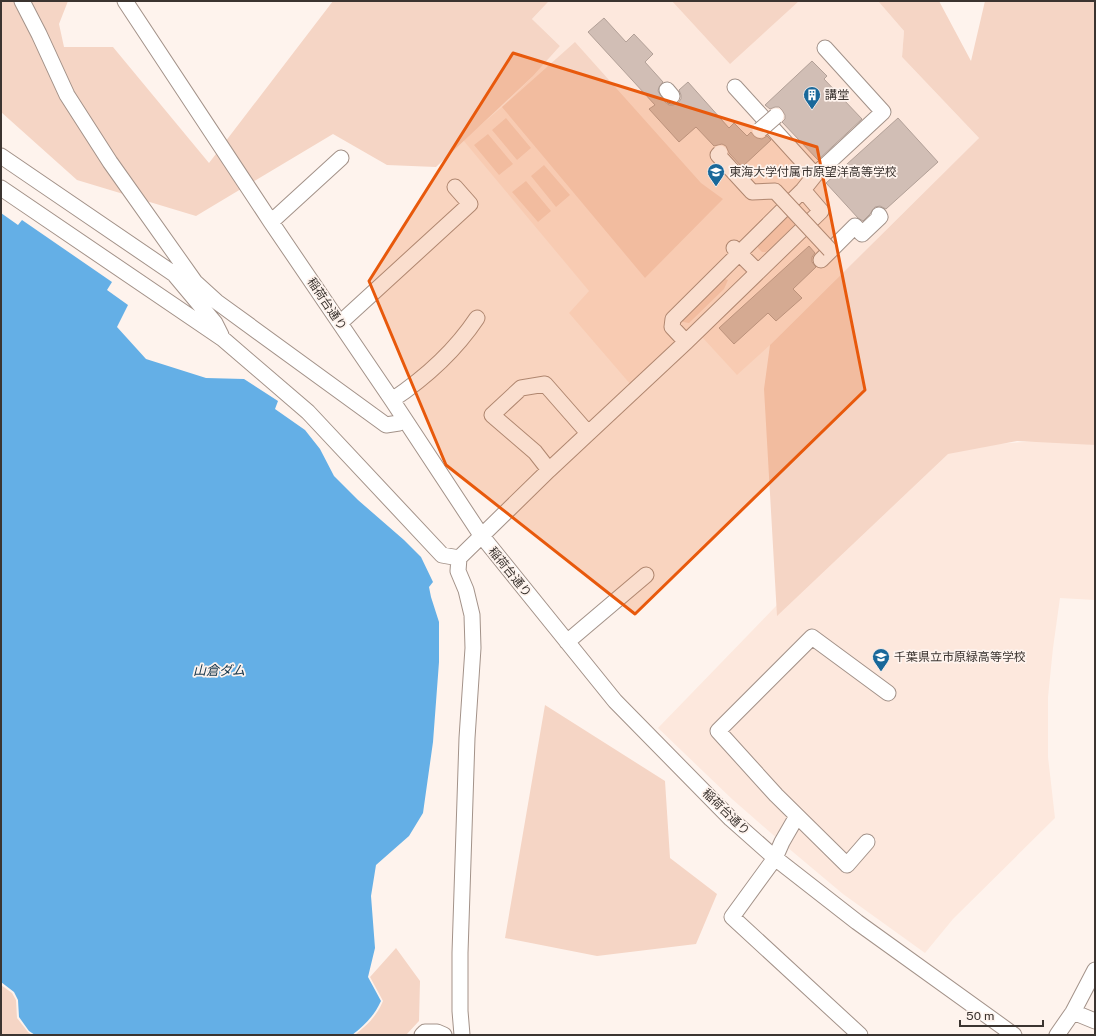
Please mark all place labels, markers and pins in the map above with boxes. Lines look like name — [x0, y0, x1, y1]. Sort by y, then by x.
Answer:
building icon: 講堂 — [802, 85, 822, 110]
place label: 講堂 — [825, 88, 849, 102]
school or university icon: 東海大学付属市原望洋高等学校 — [706, 162, 726, 187]
place label: 東海大学付属市原望洋高等学校 — [729, 165, 897, 179]
school or university icon: 千葉県立市原緑高等学校 — [871, 647, 891, 672]
place label: 千葉県立市原緑高等学校 — [894, 650, 1026, 664]

